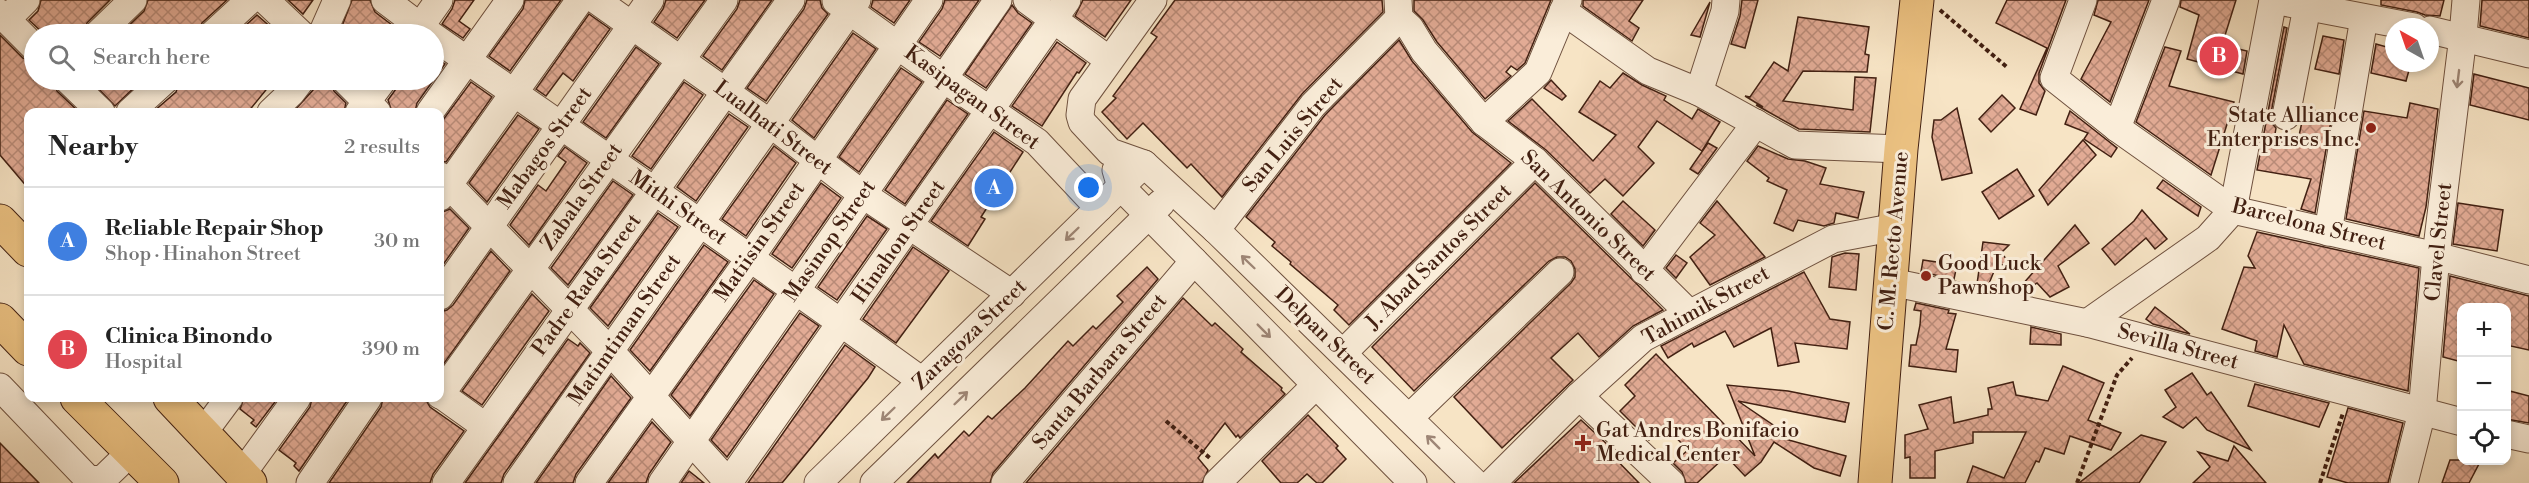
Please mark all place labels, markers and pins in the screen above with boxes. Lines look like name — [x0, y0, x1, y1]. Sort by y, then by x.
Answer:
pin: B — [2200, 34, 2238, 78]
place label: State Alliance Enterprises Inc. — [2207, 103, 2359, 153]
marker: State Alliance Enterprises Inc. — [2364, 121, 2378, 135]
pin: A — [974, 166, 1014, 210]
place label: Good Luck Pawnshop — [1938, 251, 2042, 301]
marker: Good Luck Pawnshop — [1919, 269, 1933, 283]
place label: Gat Andres Bonifacio Medical Center — [1596, 418, 1799, 468]
marker: Gat Andres Bonifacio Medical Center — [1574, 434, 1592, 452]

